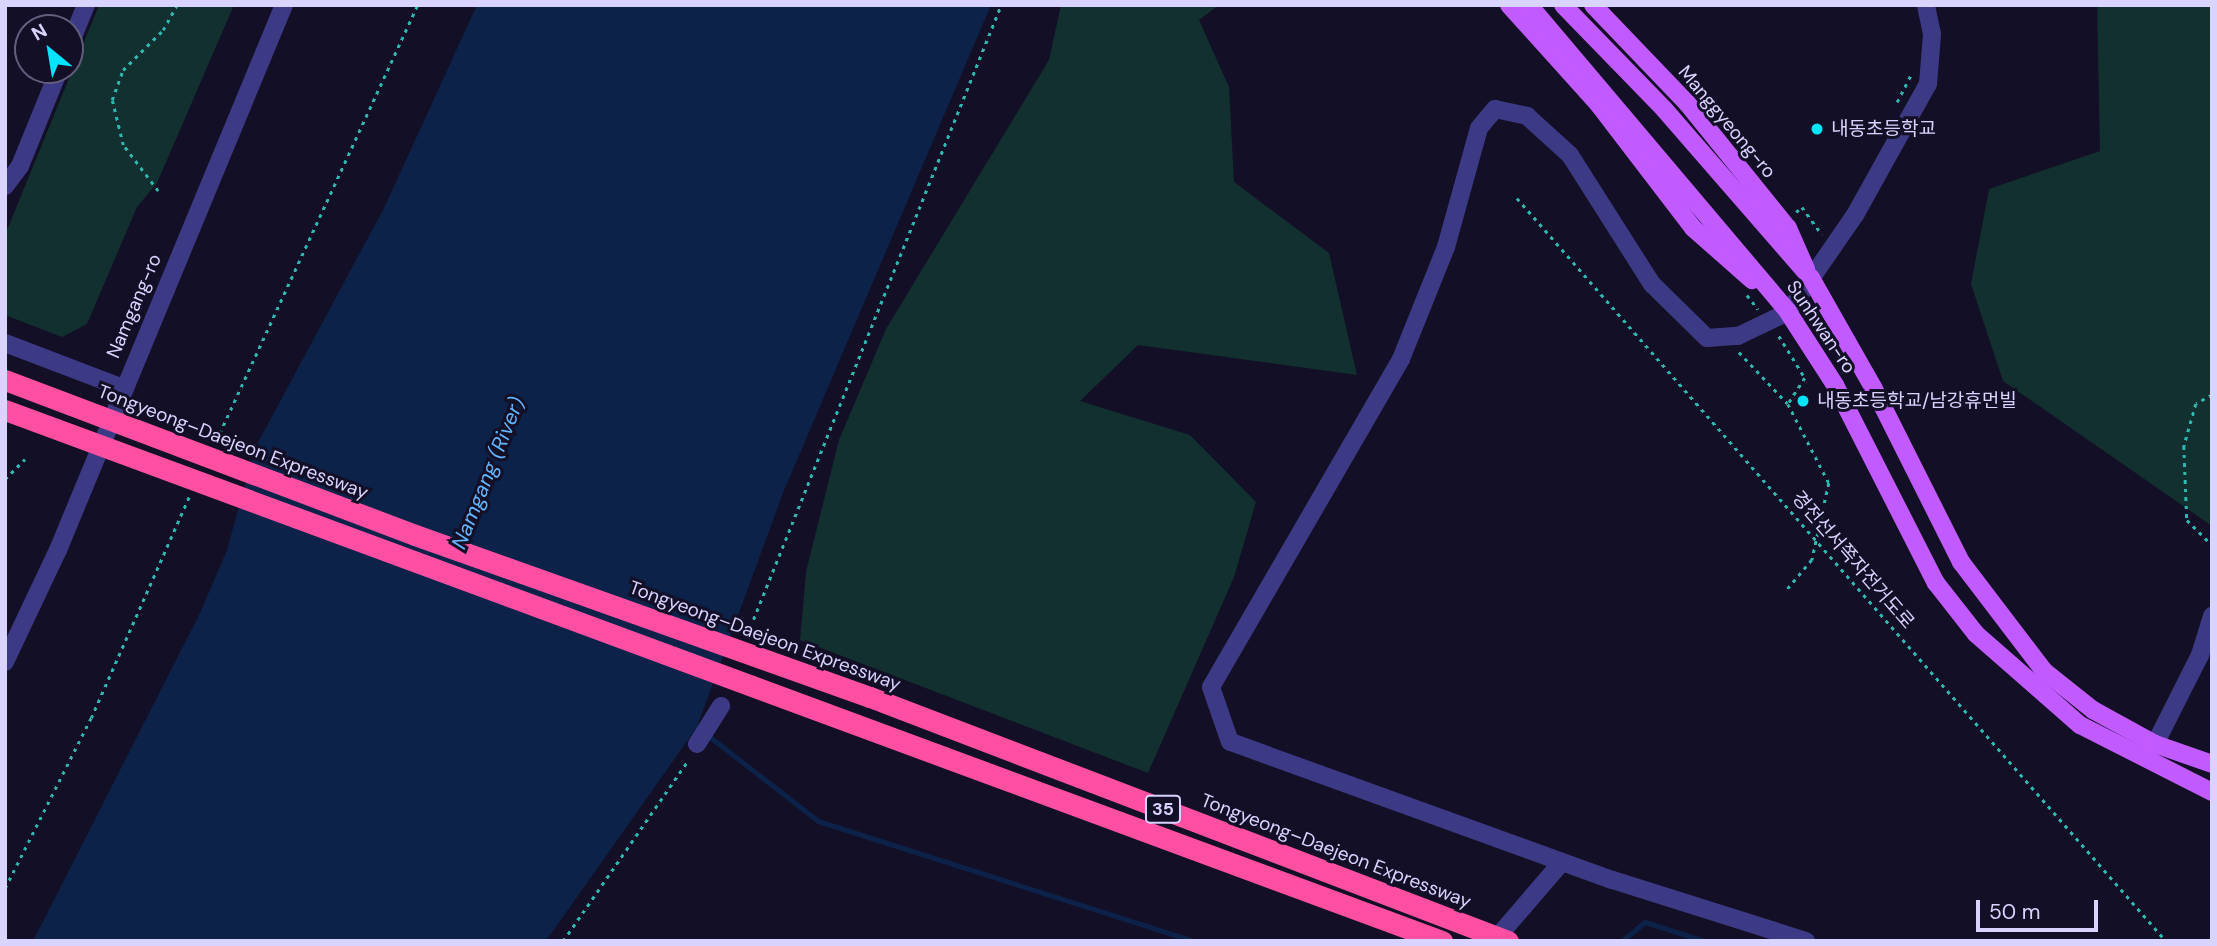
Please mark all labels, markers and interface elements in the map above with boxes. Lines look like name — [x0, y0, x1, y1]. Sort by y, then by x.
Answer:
north arrow — [14, 14, 84, 84]
text: N — [27, 18, 51, 46]
street label: Manggyeong-ro — [1673, 61, 1781, 183]
place label: 내동초등학교 — [1831, 118, 1936, 140]
marker: 내동초등학교 — [1809, 121, 1825, 137]
street label: Namgang-ro — [102, 250, 166, 362]
street label: Sunhwan-ro — [1782, 276, 1860, 378]
street label: Tongyeong–Daejeon Expressway — [95, 380, 371, 504]
place label: 내동초등학교/남강휴먼빌 — [1817, 390, 2017, 412]
water label: Namgang (River) — [446, 393, 530, 553]
marker: 내동초등학교/남강휴먼빌 — [1795, 393, 1811, 409]
street label: 경전선서쪽자전거도로 — [1787, 487, 1919, 633]
street label: Tongyeong–Daejeon Expressway — [626, 576, 904, 696]
street label: Tongyeong–Daejeon Expressway — [1198, 789, 1474, 913]
road number: 35 — [1144, 794, 1182, 824]
scale bar — [1979, 886, 2102, 930]
text: 50 m — [1989, 898, 2040, 926]

